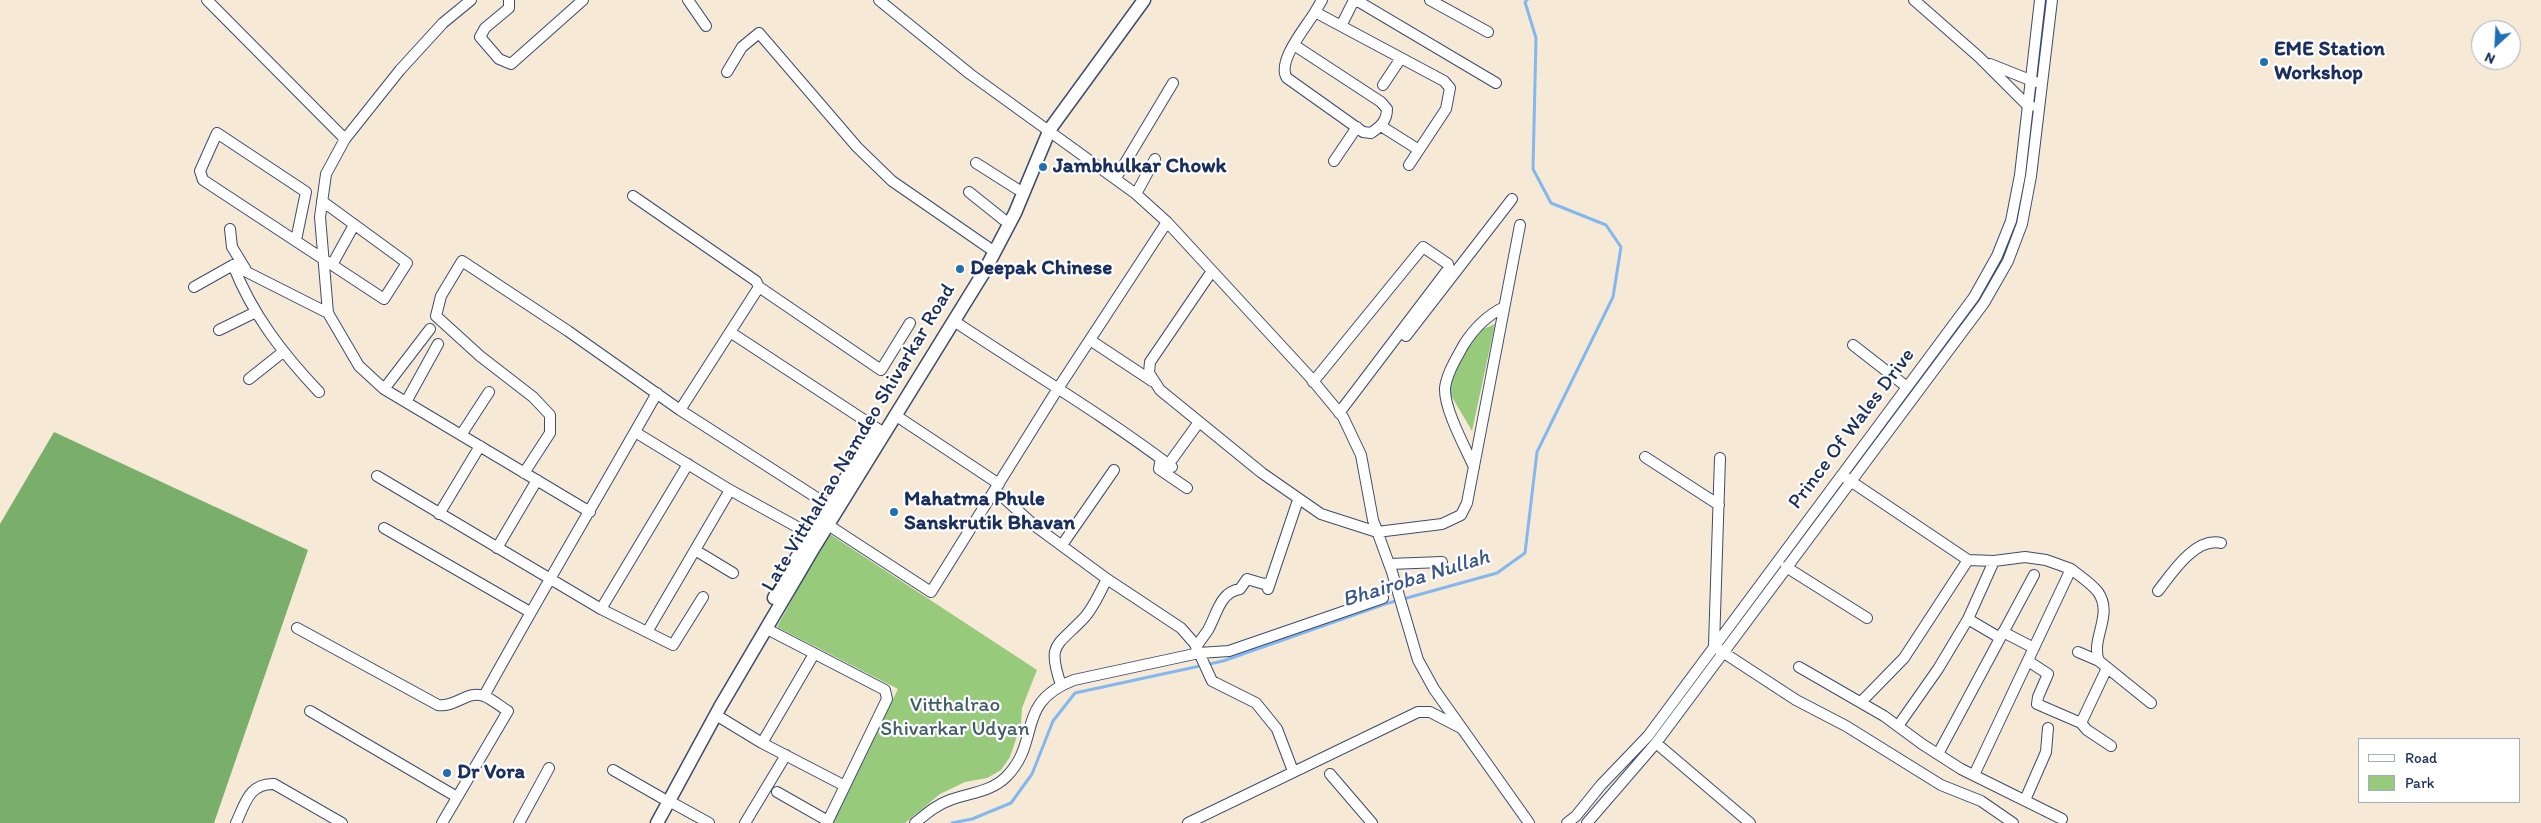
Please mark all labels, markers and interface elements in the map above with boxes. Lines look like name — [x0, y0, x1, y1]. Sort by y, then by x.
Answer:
north arrow — [2471, 20, 2521, 70]
place label: EME Station Workshop — [2274, 37, 2385, 87]
text: N — [2482, 48, 2498, 68]
marker: EME Station Workshop — [2258, 56, 2270, 68]
place label: Jambhulkar Chowk — [1053, 154, 1226, 180]
marker: Jambhulkar Chowk — [1037, 161, 1049, 173]
place label: Deepak Chinese — [970, 256, 1112, 282]
marker: Deepak Chinese — [954, 263, 966, 275]
street label: Late Vitthalrao Namdeo Shivarkar Road — [757, 279, 961, 597]
street label: Prince Of Wales Drive — [1783, 344, 1921, 514]
place label: Mahatma Phule Sanskrutik Bhavan — [904, 487, 1075, 537]
marker: Mahatma Phule Sanskrutik Bhavan — [888, 506, 900, 518]
water label: Bhairoba Nullah — [1339, 544, 1493, 614]
park label: Vitthalrao Shivarkar Udyan — [880, 693, 1030, 743]
legend — [2358, 738, 2521, 803]
text: Road — [2405, 749, 2437, 767]
place label: Dr Vora — [457, 760, 525, 786]
marker: Dr Vora — [441, 767, 453, 779]
text: Park — [2405, 774, 2435, 792]

